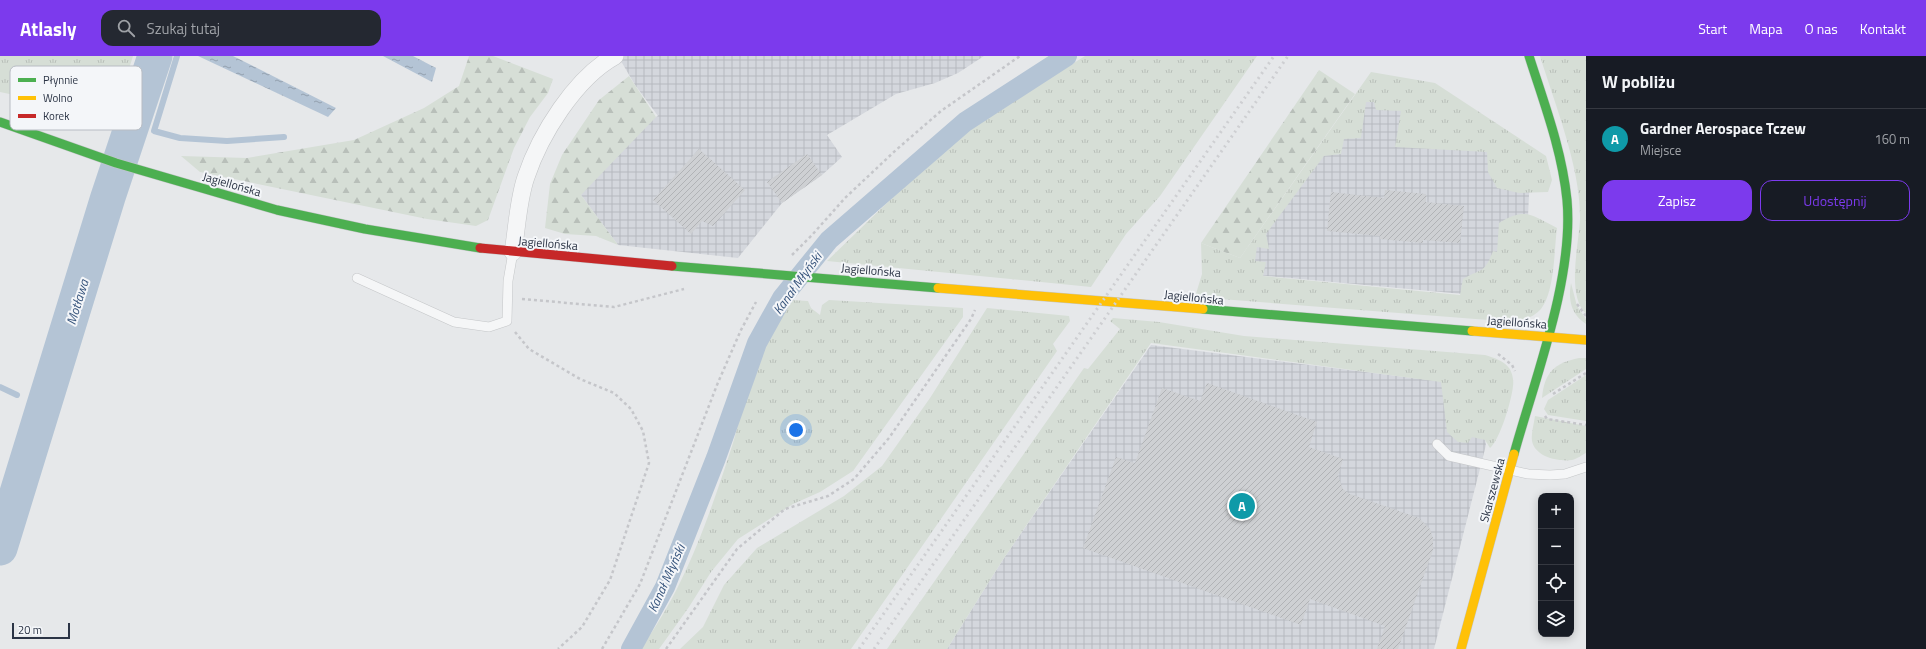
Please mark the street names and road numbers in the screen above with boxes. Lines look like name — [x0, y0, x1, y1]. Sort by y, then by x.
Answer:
street label: Jagiellońska — [201, 167, 263, 201]
street label: Jagiellońska — [517, 231, 579, 255]
street label: Jagiellońska — [840, 258, 902, 282]
street label: Jagiellońska — [1163, 284, 1225, 310]
street label: Jagiellońska — [1486, 310, 1548, 334]
street label: Skarszewska — [1474, 456, 1510, 524]

